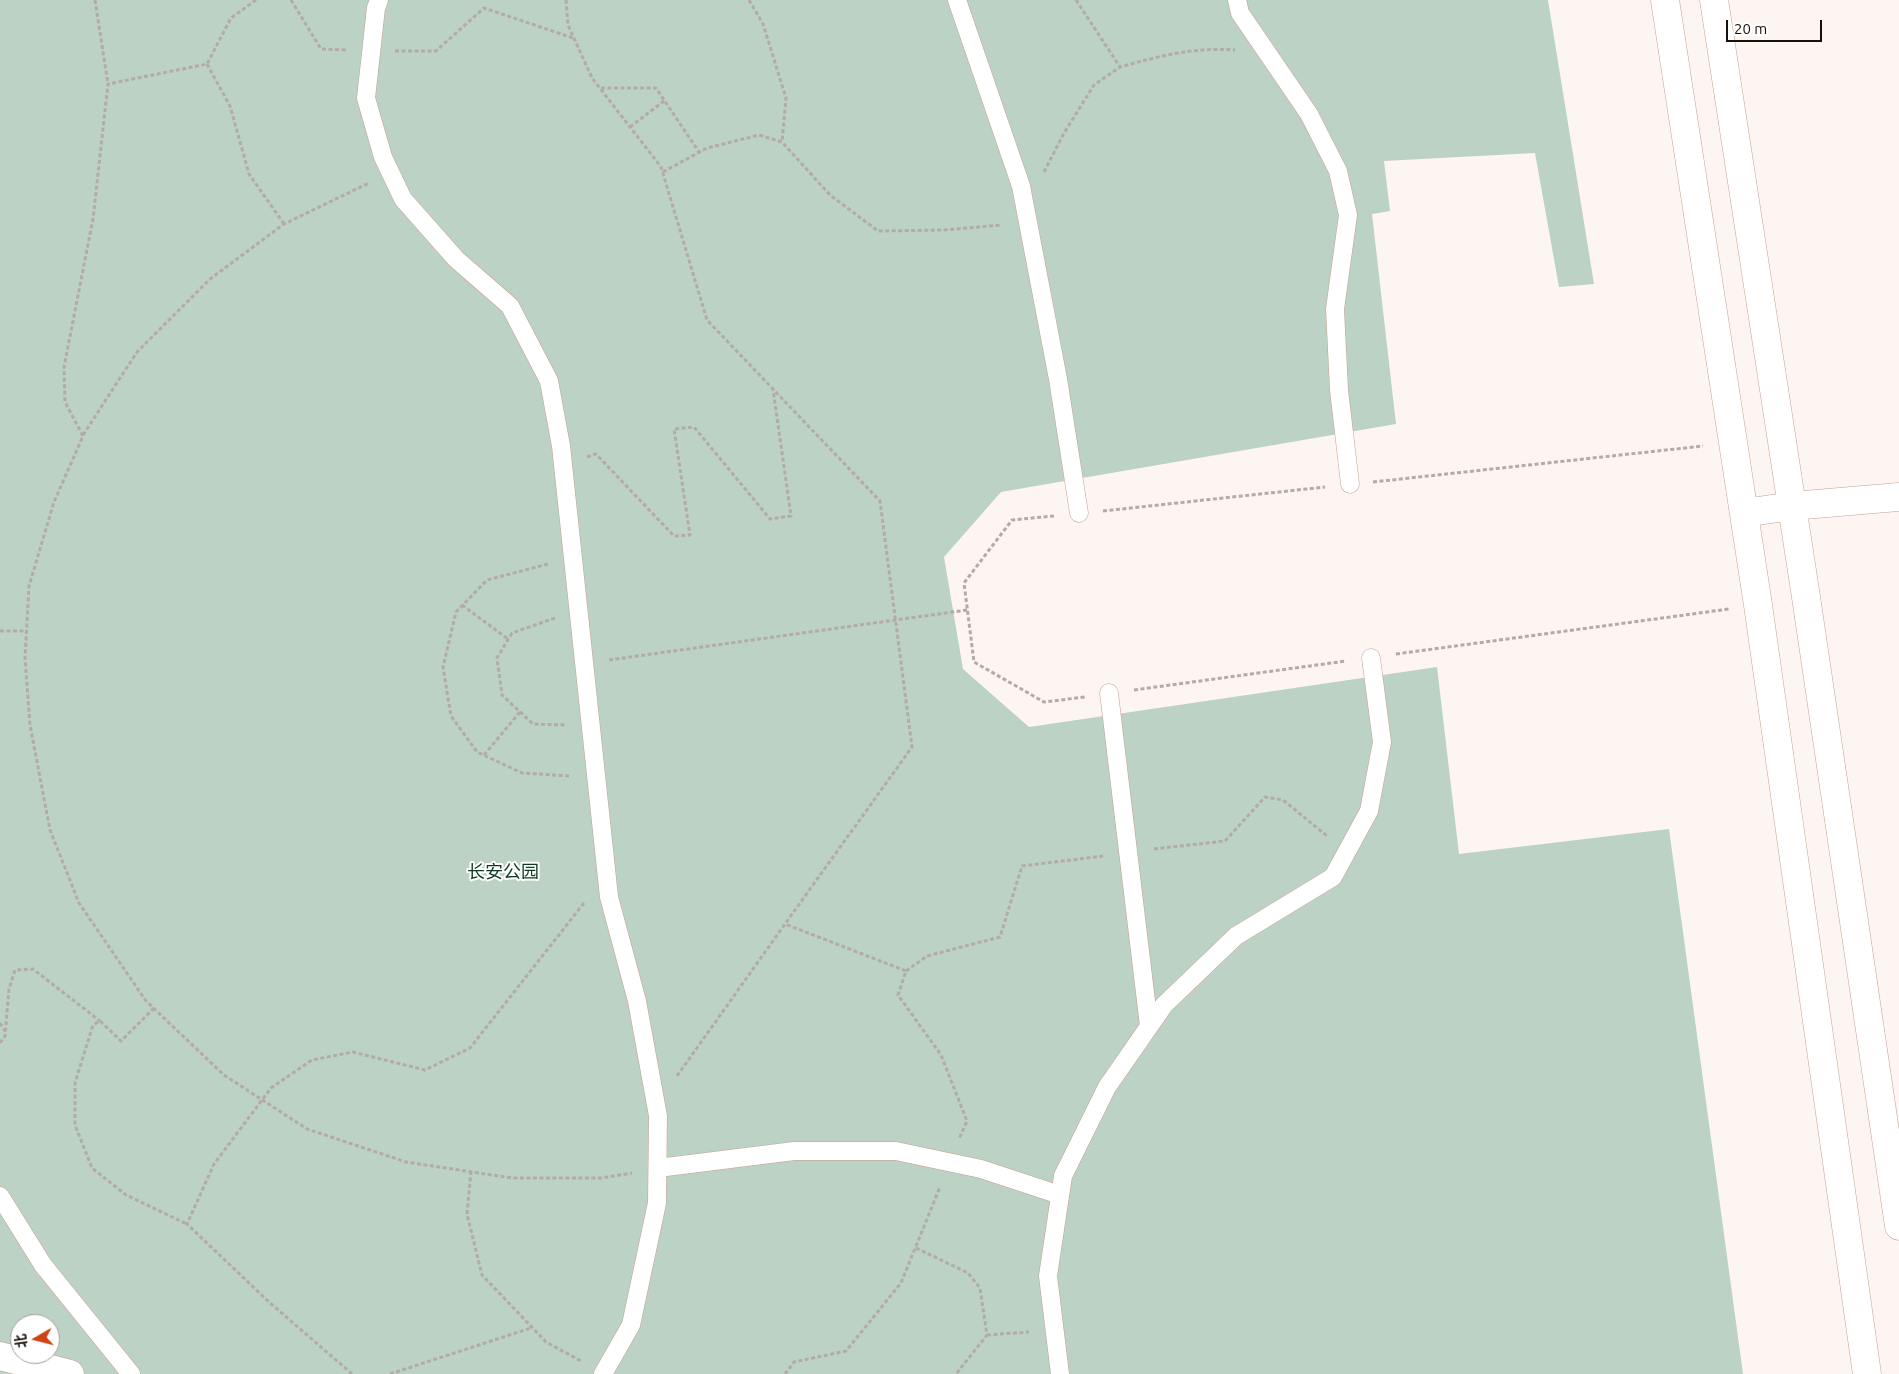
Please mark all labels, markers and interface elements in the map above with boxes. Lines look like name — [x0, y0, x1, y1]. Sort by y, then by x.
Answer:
scale bar — [1729, 10, 1825, 42]
text: 20 m — [1734, 20, 1767, 37]
park label: 长安公园 — [467, 861, 539, 883]
north arrow — [10, 1314, 60, 1364]
text: 北 — [12, 1333, 30, 1349]

